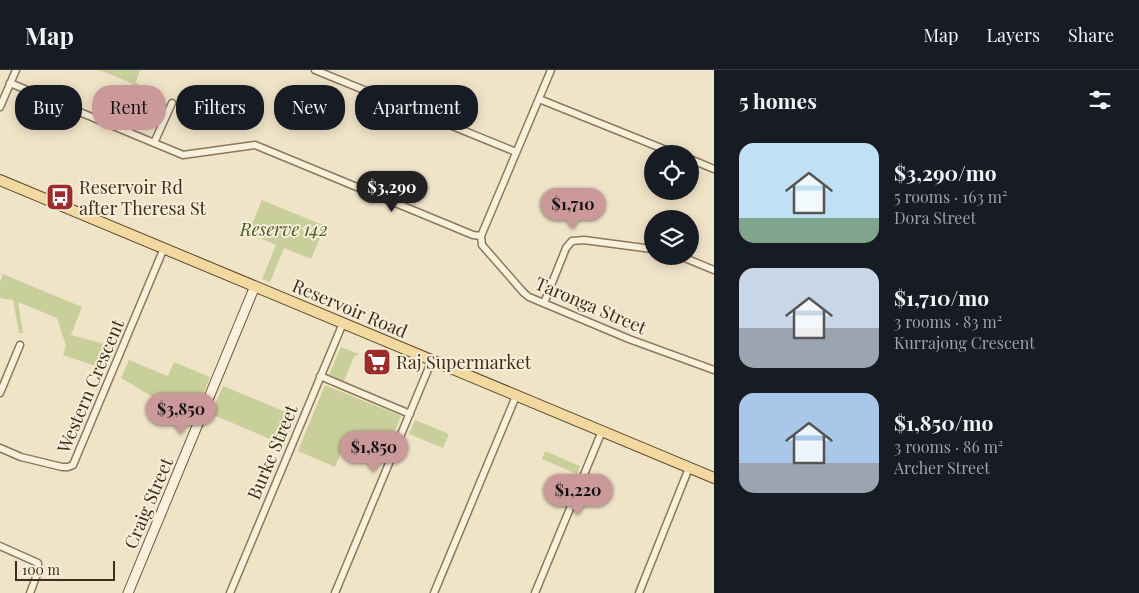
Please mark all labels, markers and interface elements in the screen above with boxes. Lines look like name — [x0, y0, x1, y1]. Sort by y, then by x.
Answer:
text: Map — [25, 19, 74, 51]
text: Map — [923, 23, 958, 47]
text: Layers — [986, 23, 1040, 47]
text: Share — [1068, 23, 1114, 47]
chip: Buy — [15, 85, 82, 130]
chip: Rent — [92, 85, 166, 130]
chip: Filters — [176, 85, 264, 130]
chip: New — [274, 85, 345, 130]
chip: Apartment — [355, 85, 478, 130]
text: 5 homes — [739, 86, 817, 114]
icon: filters — [1086, 86, 1114, 114]
map controls — [644, 145, 699, 265]
button: locate — [644, 145, 699, 200]
text: $3,290/mo — [894, 158, 997, 186]
icon: home — [779, 163, 839, 223]
pin: $3,290 — [351, 170, 433, 213]
place label: Reservoir Rd after Theresa St — [79, 175, 207, 220]
text: $3,290 — [368, 176, 416, 197]
bus stop icon: Reservoir Rd after Theresa St — [45, 182, 75, 212]
text: 5 rooms · 163 m² — [894, 186, 1007, 207]
pin: $1,710 — [532, 188, 614, 230]
text: $1,710 — [551, 193, 595, 214]
text: Dora Street — [894, 207, 976, 228]
button: layers — [644, 210, 699, 265]
park label: Reserve 142 — [239, 217, 328, 241]
street label: Taronga Street — [532, 271, 651, 340]
street label: Reservoir Road — [289, 273, 412, 343]
text: $1,710/mo — [894, 283, 989, 311]
icon: home — [779, 288, 839, 348]
text: 3 rooms · 83 m² — [894, 311, 1002, 332]
street label: Western Crescent — [51, 315, 129, 457]
text: Kurrajong Crescent — [894, 332, 1035, 353]
supermarket icon: Raj Supermarket — [362, 347, 392, 377]
place label: Raj Supermarket — [396, 350, 532, 374]
pin: $3,850 — [140, 392, 222, 435]
text: $3,850 — [157, 398, 205, 419]
street label: Burke Street — [241, 400, 303, 503]
text: $1,850/mo — [894, 408, 993, 436]
icon: home — [779, 413, 839, 473]
pin: $1,850 — [333, 430, 415, 473]
text: $1,850 — [351, 436, 397, 457]
text: 3 rooms · 86 m² — [894, 436, 1003, 457]
street label: Craig Street — [118, 453, 178, 552]
text: Archer Street — [894, 457, 990, 478]
pin: $1,220 — [537, 474, 619, 516]
text: $1,220 — [555, 479, 601, 500]
scale bar — [15, 558, 115, 581]
text: 100 m — [22, 560, 60, 579]

